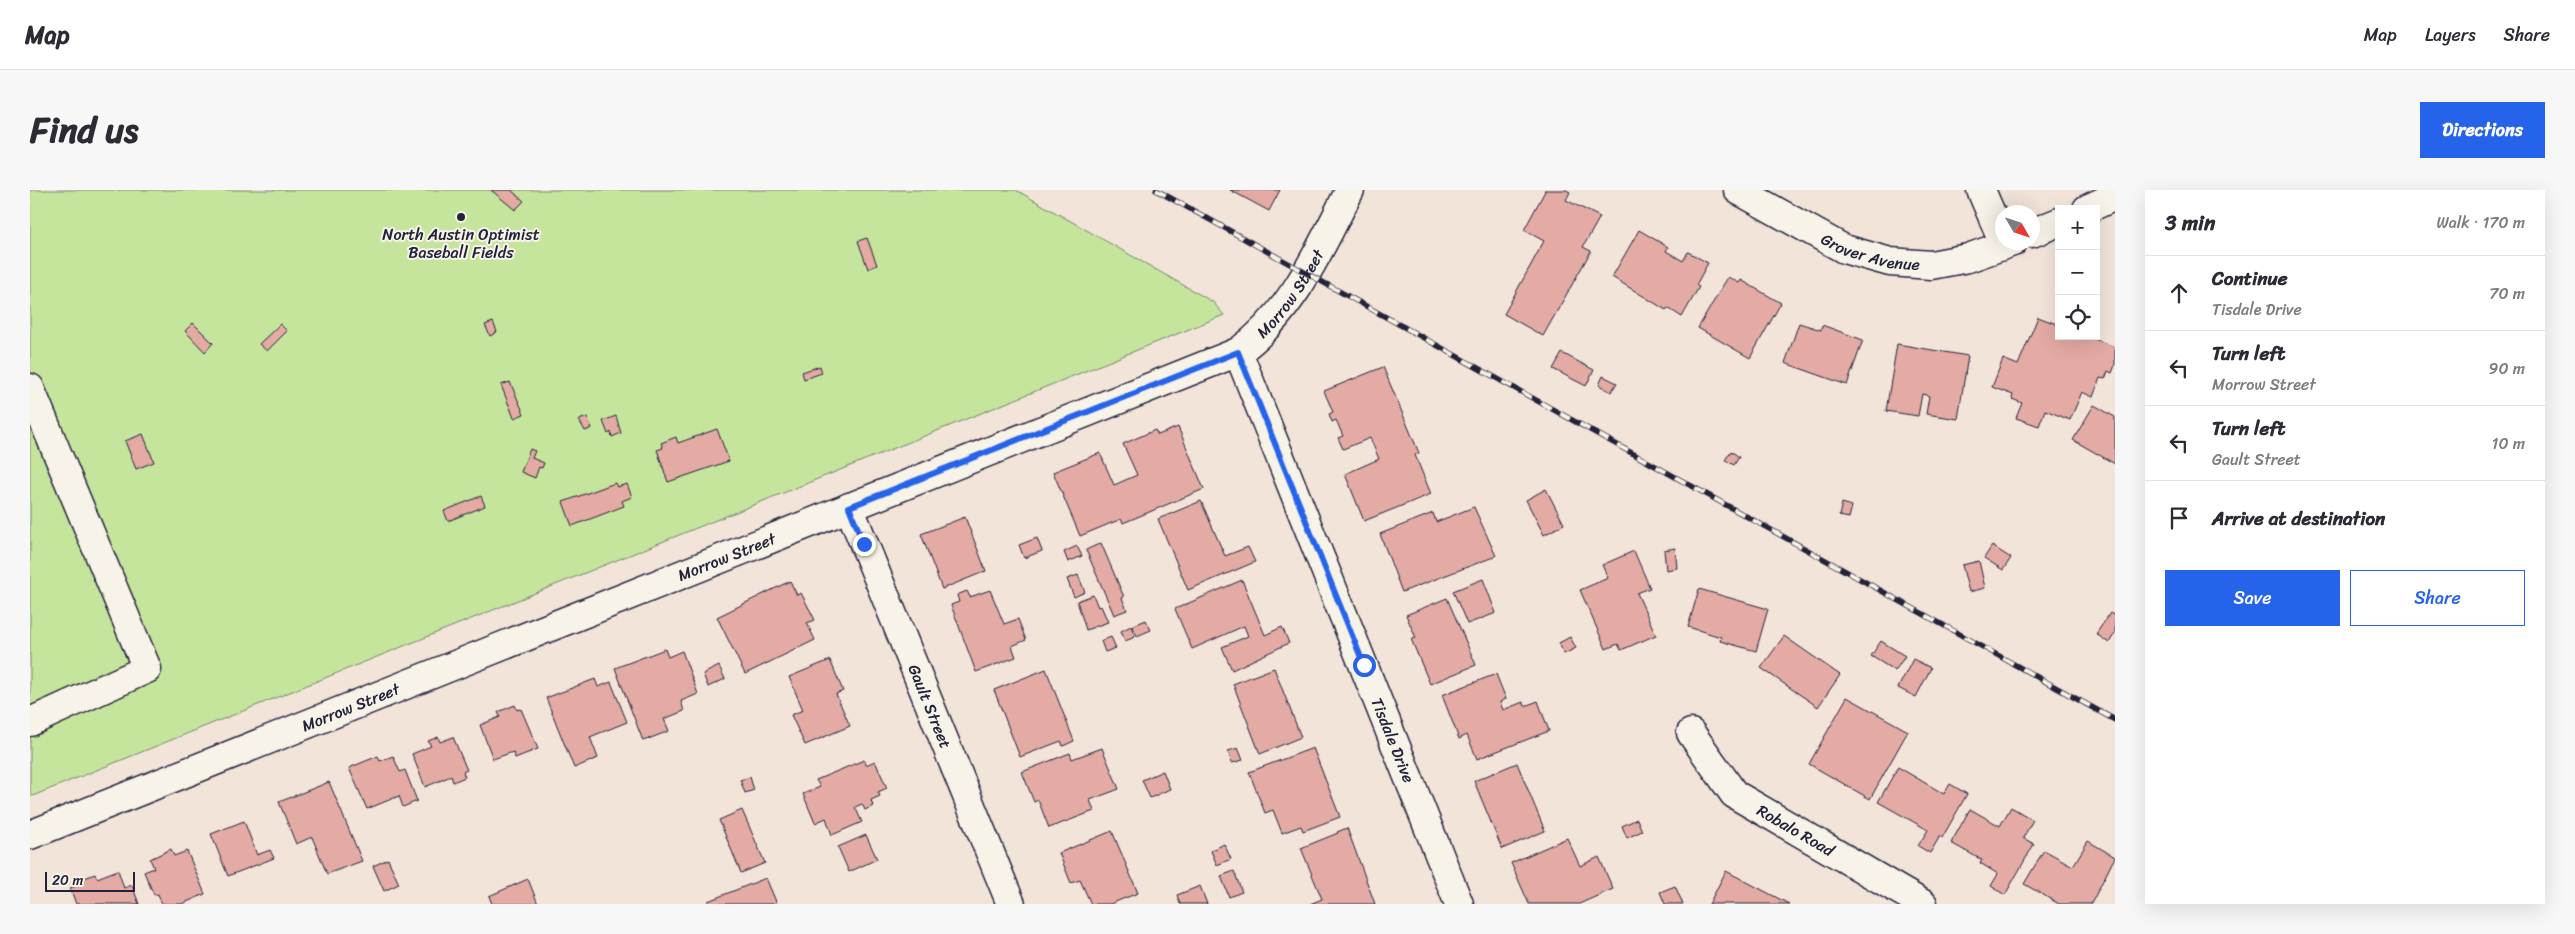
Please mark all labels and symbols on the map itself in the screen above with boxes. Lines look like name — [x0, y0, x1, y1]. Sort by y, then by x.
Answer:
north arrow — [1995, 205, 2040, 250]
marker: North Austin Optimist Baseball Fields — [455, 211, 467, 223]
place label: North Austin Optimist Baseball Fields — [382, 220, 540, 267]
street label: Grover Avenue — [1816, 224, 1921, 279]
street label: Morrow Street — [1249, 243, 1332, 345]
street label: Morrow Street — [673, 524, 780, 589]
route end — [853, 533, 876, 556]
route start — [1353, 654, 1376, 677]
street label: Gault Street — [900, 659, 960, 753]
street label: Morrow Street — [297, 674, 404, 740]
street label: Tisdale Drive — [1363, 693, 1424, 787]
street label: Robalo Road — [1751, 796, 1841, 865]
scale bar — [45, 869, 135, 892]

